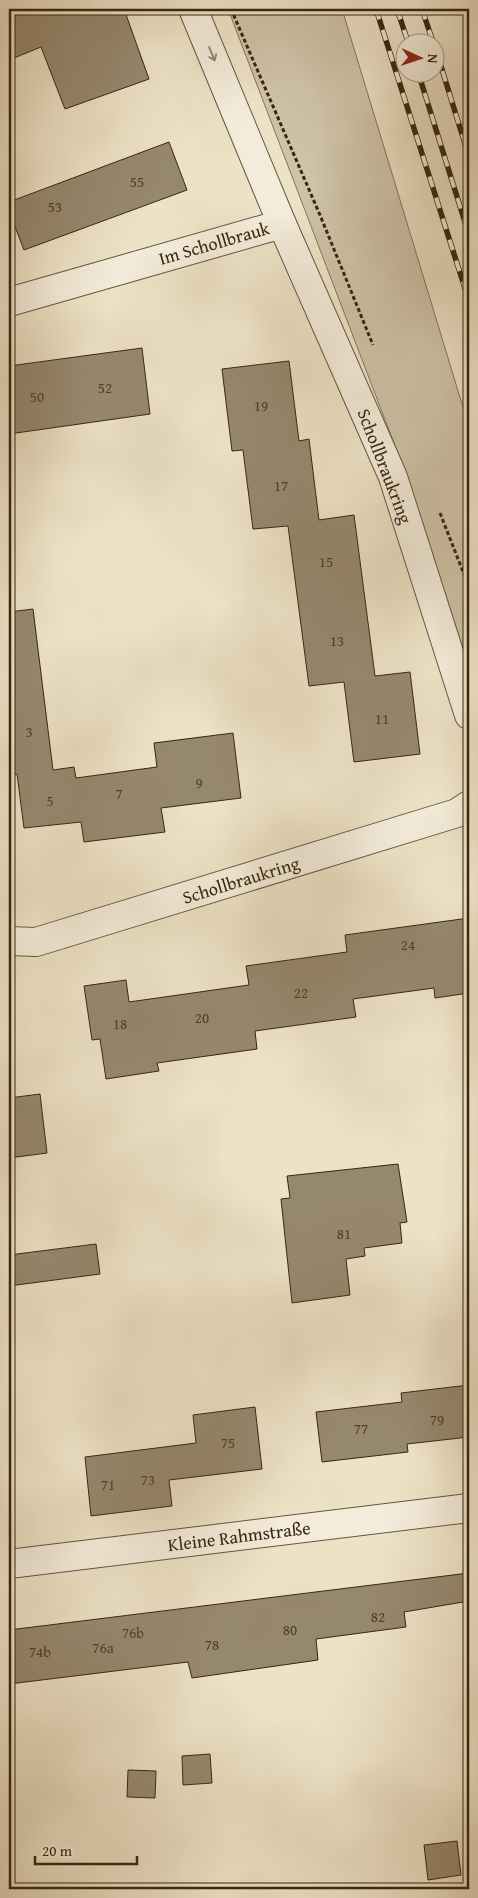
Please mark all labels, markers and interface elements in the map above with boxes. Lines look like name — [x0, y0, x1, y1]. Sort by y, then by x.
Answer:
north arrow — [396, 32, 446, 82]
one-way arrow — [207, 46, 217, 61]
text: N — [423, 53, 443, 65]
house number: 55 — [130, 171, 144, 192]
house number: 53 — [48, 196, 62, 217]
street label: Im Schollbrauk — [155, 214, 273, 272]
house number: 52 — [98, 377, 112, 398]
house number: 50 — [30, 386, 44, 407]
house number: 19 — [254, 395, 268, 416]
street label: Schollbraukring — [351, 404, 419, 528]
house number: 17 — [274, 475, 288, 496]
house number: 15 — [319, 551, 333, 572]
house number: 13 — [330, 630, 344, 651]
house number: 11 — [375, 708, 389, 729]
house number: 3 — [25, 721, 33, 742]
house number: 9 — [195, 772, 203, 793]
house number: 7 — [115, 783, 123, 804]
house number: 5 — [46, 790, 54, 811]
street label: Schollbraukring — [179, 849, 303, 911]
house number: 24 — [401, 934, 415, 955]
house number: 22 — [294, 982, 308, 1003]
house number: 20 — [195, 1007, 209, 1028]
house number: 18 — [113, 1013, 127, 1034]
house number: 81 — [337, 1223, 351, 1244]
house number: 79 — [430, 1409, 444, 1430]
house number: 77 — [354, 1418, 368, 1439]
house number: 75 — [221, 1432, 235, 1453]
house number: 73 — [141, 1469, 155, 1490]
house number: 71 — [101, 1474, 115, 1495]
street label: Kleine Rahmstraße — [166, 1514, 312, 1558]
house number: 82 — [371, 1606, 385, 1627]
house number: 80 — [283, 1619, 297, 1640]
house number: 76b — [122, 1622, 144, 1643]
house number: 78 — [205, 1634, 219, 1655]
house number: 76a — [92, 1637, 114, 1658]
house number: 74b — [29, 1641, 51, 1662]
scale bar — [35, 1833, 138, 1865]
text: 20 m — [42, 1840, 73, 1861]

